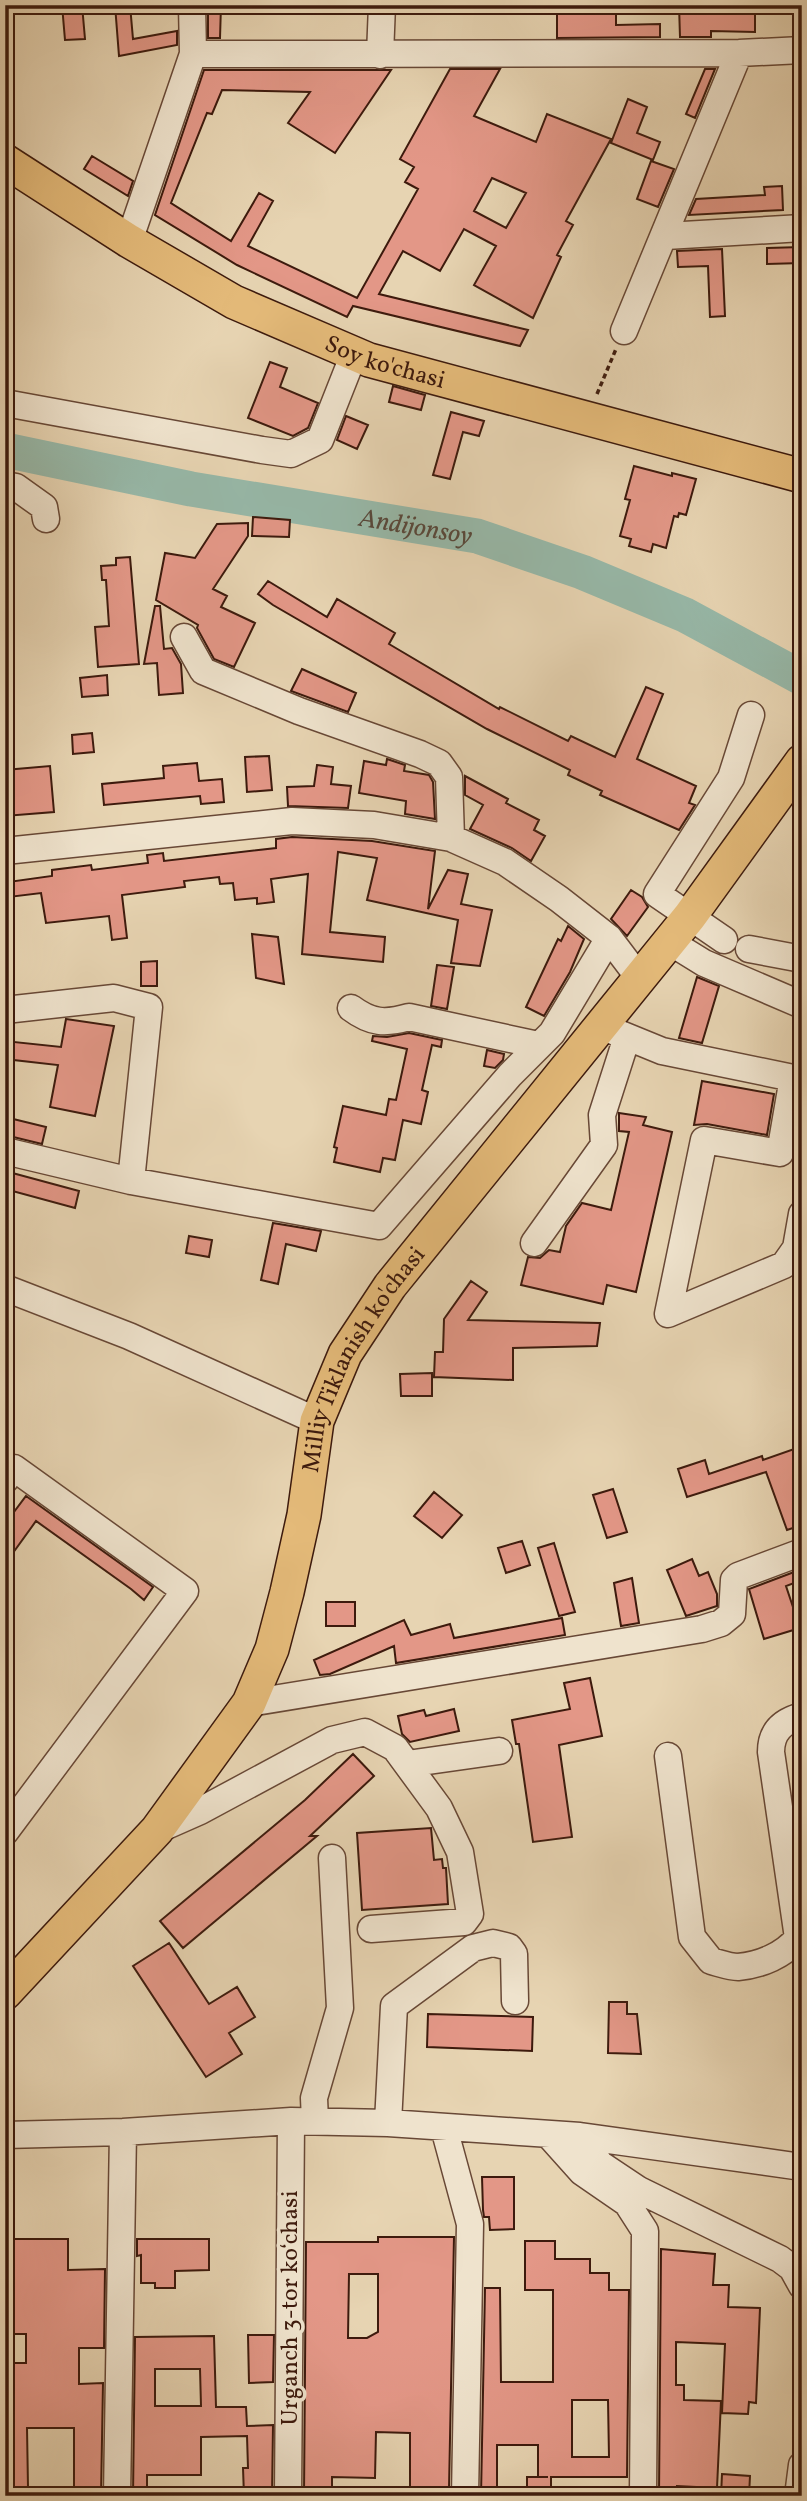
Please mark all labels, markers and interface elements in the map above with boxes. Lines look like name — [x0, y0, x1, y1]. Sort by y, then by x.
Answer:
street label: Soy ko'chasi — [319, 328, 449, 399]
water label: Andijonsoy — [355, 501, 475, 555]
street label: Milliy Tiklanish ko'chasi — [295, 1240, 434, 1475]
street label: Urganch 3-tor koʻchasi — [274, 2190, 308, 2426]

